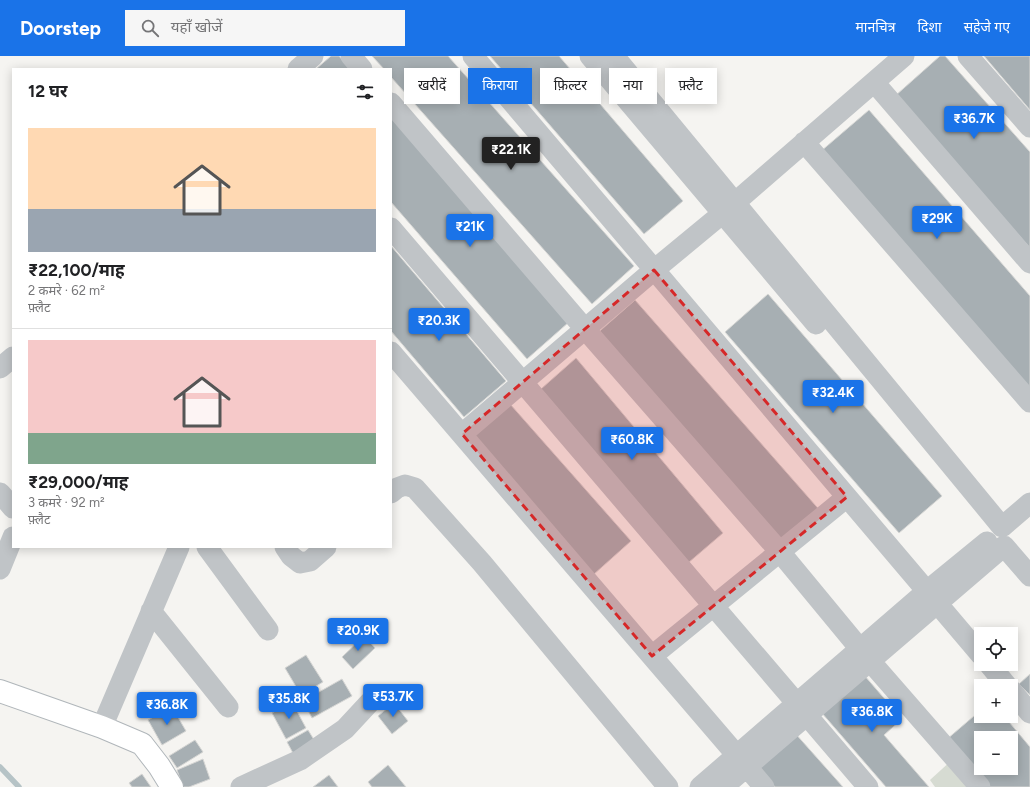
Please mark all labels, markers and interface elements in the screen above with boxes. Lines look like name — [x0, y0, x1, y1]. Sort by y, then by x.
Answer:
search box — [125, 10, 405, 46]
text: Doorstep — [20, 17, 101, 40]
icon: search — [139, 17, 161, 39]
text: यहाँ खोजें — [171, 18, 222, 36]
text: मानचित्र — [855, 19, 895, 36]
text: दिशा — [917, 19, 942, 36]
text: सहेजे गए — [964, 19, 1010, 36]
chip: खरीदें — [404, 68, 460, 104]
chip: किराया — [468, 68, 532, 104]
chip: फ़िल्टर — [540, 68, 601, 104]
chip: नया — [609, 68, 657, 104]
chip: फ़्लैट — [665, 68, 717, 104]
text: 12 घर — [28, 81, 68, 101]
icon: filters — [354, 81, 376, 103]
pin: ₹36.7K — [941, 106, 1007, 140]
text: ₹36.7K — [953, 111, 995, 126]
pin: ₹22.1K — [478, 137, 544, 171]
text: ₹22.1K — [491, 142, 531, 157]
icon: home — [166, 154, 238, 226]
pin: ₹29K — [913, 206, 961, 240]
text: ₹29K — [921, 211, 953, 226]
pin: ₹21K — [446, 214, 494, 248]
text: ₹21K — [455, 219, 485, 234]
text: ₹22,100/माह — [28, 260, 125, 280]
text: 2 कमरे · 62 m² — [28, 283, 105, 298]
text: फ़्लैट — [28, 300, 51, 315]
pin: ₹20.3K — [406, 308, 472, 342]
text: ₹20.3K — [418, 313, 460, 328]
icon: home — [166, 366, 238, 438]
pin: ₹32.4K — [800, 380, 866, 414]
text: ₹32.4K — [812, 385, 854, 400]
pin: ₹60.8K — [599, 427, 665, 461]
text: ₹60.8K — [610, 432, 654, 447]
text: ₹29,000/माह — [28, 472, 128, 492]
text: 3 कमरे · 92 m² — [28, 495, 105, 510]
text: फ़्लैट — [28, 512, 51, 527]
pin: ₹20.9K — [325, 618, 391, 652]
text: ₹20.9K — [336, 623, 380, 638]
map controls — [974, 627, 1018, 775]
button: locate — [974, 627, 1018, 671]
button: + — [974, 679, 1018, 723]
pin: ₹53.7K — [360, 684, 426, 718]
pin: ₹35.8K — [256, 686, 322, 720]
text: ₹53.7K — [372, 689, 414, 704]
text: ₹35.8K — [268, 691, 310, 706]
pin: ₹36.8K — [134, 692, 200, 726]
text: ₹36.8K — [146, 697, 188, 712]
pin: ₹36.8K — [839, 699, 905, 733]
text: ₹36.8K — [851, 704, 893, 719]
button: − — [974, 731, 1018, 775]

